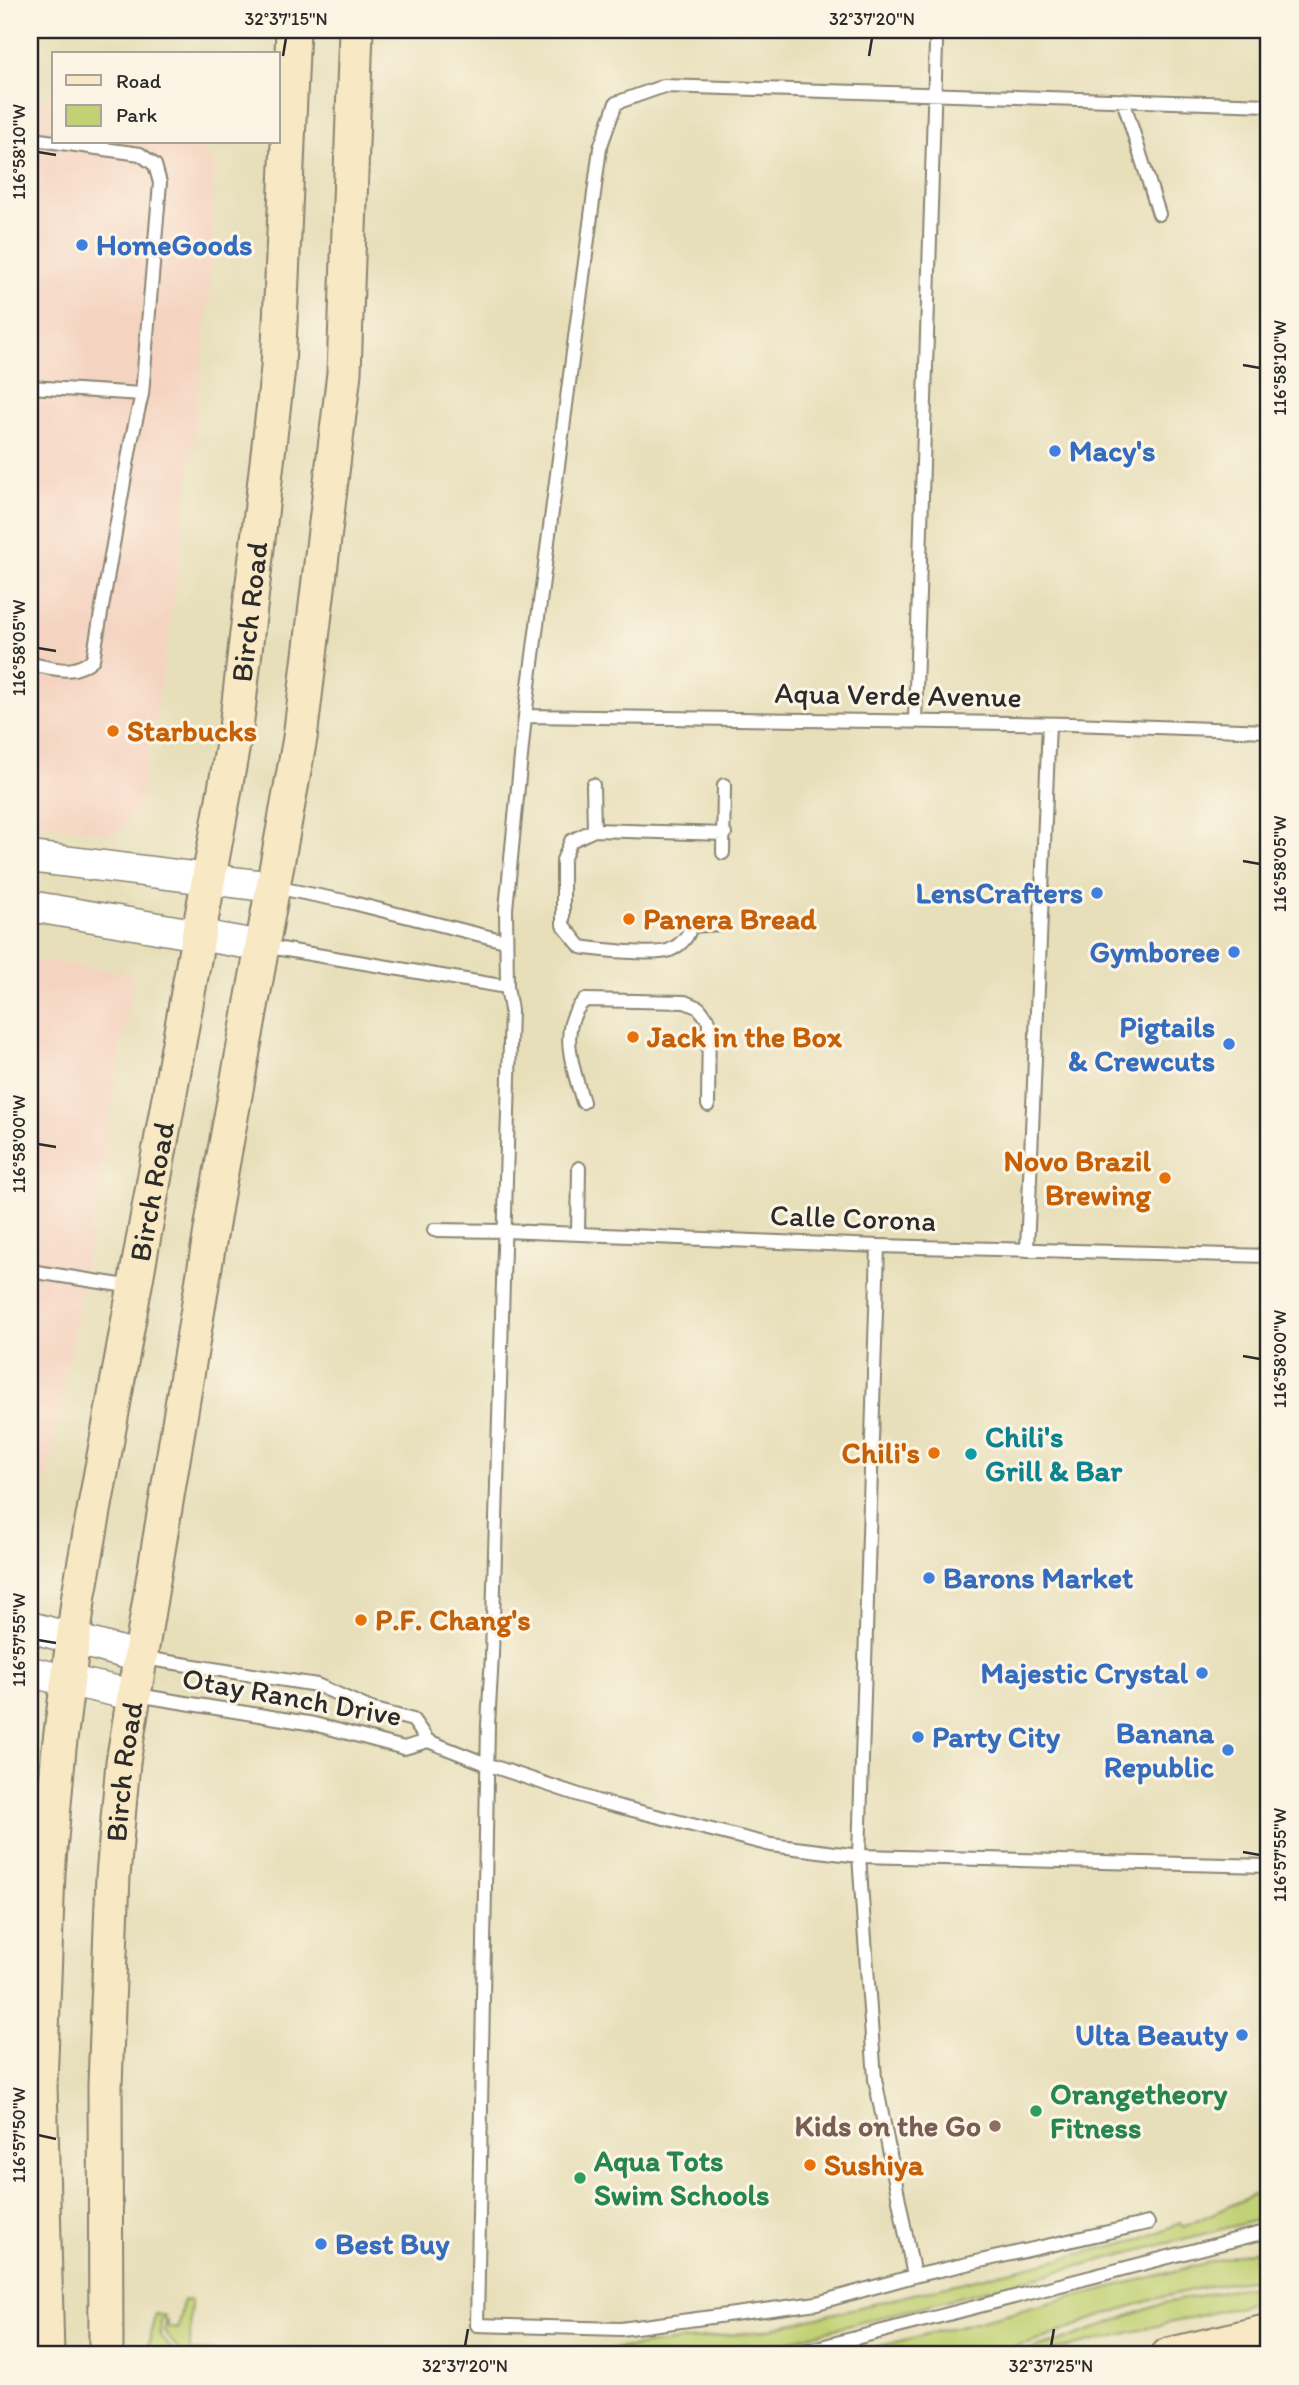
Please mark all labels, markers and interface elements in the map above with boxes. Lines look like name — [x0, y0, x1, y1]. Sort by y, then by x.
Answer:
text: 32°37'15"N — [244, 8, 328, 30]
text: 32°37'20"N — [829, 8, 915, 30]
legend — [52, 52, 280, 144]
text: Road — [116, 68, 162, 93]
text: Park — [116, 102, 158, 127]
text: 116°58'10"W — [8, 104, 30, 200]
place label: HomeGoods — [96, 226, 252, 263]
marker: HomeGoods — [74, 237, 90, 253]
text: 116°58'10"W — [1269, 320, 1291, 416]
place label: Macy's — [1069, 432, 1155, 469]
marker: Macy's — [1047, 443, 1063, 459]
street label: Birch Road — [222, 539, 276, 684]
text: 116°58'05"W — [8, 600, 30, 696]
street label: Aqua Verde Avenue — [774, 674, 1022, 715]
place label: Starbucks — [127, 712, 257, 749]
marker: Starbucks — [105, 723, 121, 739]
text: 116°58'05"W — [1269, 816, 1291, 912]
place label: LensCrafters — [916, 874, 1083, 911]
marker: LensCrafters — [1089, 885, 1105, 901]
place label: Panera Bread — [643, 900, 817, 937]
marker: Panera Bread — [621, 911, 637, 927]
place label: Gymboree — [1089, 933, 1220, 970]
marker: Gymboree — [1226, 944, 1242, 960]
place label: Pigtails & Crewcuts — [1068, 1008, 1215, 1079]
place label: Jack in the Box — [646, 1018, 843, 1055]
marker: Jack in the Box — [625, 1029, 641, 1045]
marker: Pigtails & Crewcuts — [1221, 1036, 1237, 1052]
text: 116°58'00"W — [8, 1095, 30, 1193]
street label: Birch Road — [121, 1118, 182, 1264]
place label: Novo Brazil Brewing — [1004, 1142, 1152, 1213]
marker: Novo Brazil Brewing — [1157, 1170, 1173, 1186]
street label: Calle Corona — [769, 1196, 937, 1239]
text: 116°58'00"W — [1269, 1310, 1291, 1408]
place label: Chili's Grill & Bar — [985, 1418, 1123, 1489]
place label: Chili's — [842, 1434, 920, 1471]
marker: Chili's — [926, 1445, 942, 1461]
marker: Chili's Grill & Bar — [963, 1446, 979, 1462]
place label: Barons Market — [943, 1559, 1133, 1596]
marker: Barons Market — [921, 1570, 937, 1586]
text: 116°57'55"W — [8, 1593, 30, 1687]
place label: P.F. Chang's — [375, 1601, 531, 1638]
marker: P.F. Chang's — [353, 1612, 369, 1628]
place label: Majestic Crystal — [981, 1654, 1189, 1691]
street label: Otay Ranch Drive — [179, 1659, 405, 1734]
marker: Majestic Crystal — [1194, 1665, 1210, 1681]
street label: Birch Road — [97, 1698, 151, 1844]
place label: Banana Republic — [1104, 1714, 1214, 1785]
place label: Party City — [932, 1718, 1061, 1755]
marker: Party City — [910, 1729, 926, 1745]
marker: Banana Republic — [1220, 1742, 1236, 1758]
text: 116°57'55"W — [1269, 1808, 1291, 1902]
place label: Ulta Beauty — [1075, 2016, 1229, 2053]
marker: Ulta Beauty — [1234, 2027, 1250, 2043]
place label: Orangetheory Fitness — [1050, 2075, 1228, 2146]
text: 116°57'50"W — [8, 2087, 30, 2183]
marker: Orangetheory Fitness — [1028, 2103, 1044, 2119]
place label: Kids on the Go — [795, 2107, 981, 2144]
marker: Kids on the Go — [987, 2118, 1003, 2134]
place label: Aqua Tots Swim Schools — [593, 2142, 769, 2213]
place label: Sushiya — [824, 2146, 924, 2183]
marker: Sushiya — [802, 2157, 818, 2173]
marker: Aqua Tots Swim Schools — [572, 2170, 588, 2186]
place label: Best Buy — [335, 2225, 450, 2262]
marker: Best Buy — [313, 2236, 329, 2252]
text: 32°37'20"N — [422, 2355, 508, 2377]
text: 32°37'25"N — [1009, 2355, 1093, 2377]

